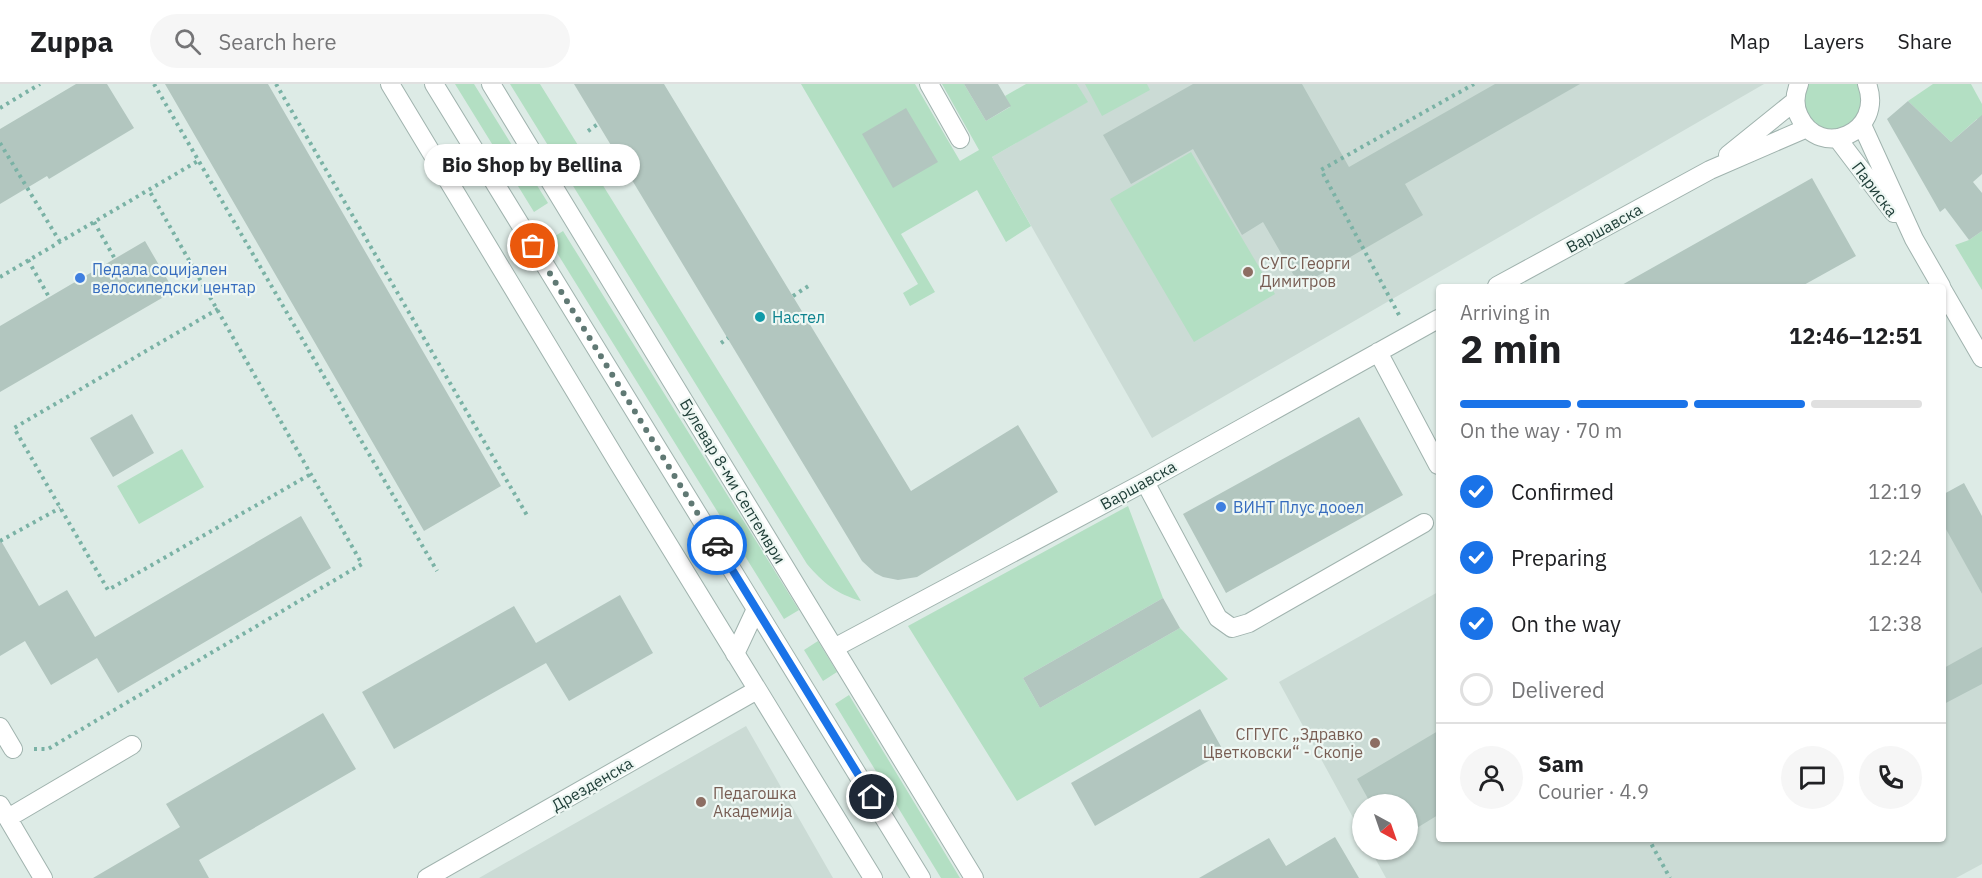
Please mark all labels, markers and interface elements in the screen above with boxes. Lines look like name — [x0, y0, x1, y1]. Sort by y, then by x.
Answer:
search box — [150, 14, 570, 68]
text: Zuppa — [30, 23, 114, 60]
icon: search — [171, 25, 204, 58]
text: Search here — [219, 27, 336, 56]
text: Map — [1730, 27, 1770, 55]
text: Layers — [1803, 27, 1865, 55]
text: Share — [1898, 27, 1952, 55]
callout: Bio Shop by Bellina — [425, 144, 641, 186]
text: Bio Shop by Bellina — [442, 151, 622, 178]
street label: Париска — [1848, 158, 1902, 221]
street label: Варшавска — [1563, 199, 1646, 257]
pin — [507, 220, 558, 271]
icon: bag — [516, 229, 549, 262]
place label: СУГС Георги Димитров — [1260, 253, 1350, 291]
place label: Педала социјален велосипедски центар — [92, 259, 256, 297]
marker: СУГС Георги Димитров — [1241, 265, 1255, 279]
marker: Педала социјален велосипедски центар — [73, 271, 87, 285]
text: Arriving in — [1460, 299, 1550, 326]
place label: Настел — [772, 307, 825, 327]
marker: Настел — [753, 310, 767, 324]
text: 12:46–12:51 — [1789, 321, 1922, 350]
text: 2 min — [1460, 323, 1562, 374]
street label: Булевар 8-ми Септември — [676, 395, 790, 567]
text: On the way · 70 m — [1460, 417, 1622, 444]
street label: Варшавска — [1097, 456, 1180, 514]
icon: check — [1460, 475, 1493, 508]
text: Confirmed — [1511, 477, 1614, 506]
text: 12:19 — [1868, 478, 1922, 505]
place label: ВИНТ Плус дооел — [1233, 497, 1364, 517]
marker: ВИНТ Плус дооел — [1214, 500, 1228, 514]
courier — [687, 515, 747, 575]
icon: car — [701, 529, 734, 562]
icon: check — [1460, 541, 1493, 574]
text: Preparing — [1511, 543, 1606, 572]
text: 12:24 — [1868, 544, 1922, 571]
icon: check — [1460, 607, 1493, 640]
text: On the way — [1511, 609, 1621, 638]
text: 12:38 — [1868, 610, 1922, 637]
text: Delivered — [1511, 675, 1605, 704]
place label: СГГУГС „Здравко Цветковски“ - Скопје — [1203, 724, 1363, 762]
marker: СГГУГС „Здравко Цветковски“ - Скопје — [1368, 736, 1382, 750]
button: person — [1460, 746, 1523, 809]
button: chat — [1781, 746, 1844, 809]
button: phone — [1859, 746, 1922, 809]
text: Sam — [1538, 749, 1584, 778]
street label: Дрезденска — [548, 752, 637, 815]
pin — [846, 771, 897, 822]
text: Courier · 4.9 — [1538, 778, 1649, 805]
icon: home — [855, 780, 888, 813]
place label: Педагошка Академија — [713, 783, 797, 821]
north arrow — [1352, 794, 1418, 860]
map controls — [1352, 794, 1418, 860]
marker: Педагошка Академија — [694, 795, 708, 809]

